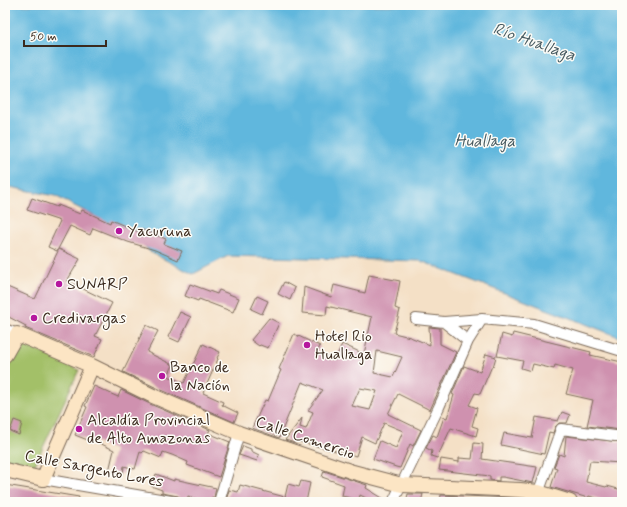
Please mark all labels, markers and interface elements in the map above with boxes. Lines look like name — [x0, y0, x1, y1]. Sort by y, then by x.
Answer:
water label: Río Huallaga — [490, 18, 579, 68]
scale bar — [24, 22, 106, 48]
text: 50 m — [30, 29, 57, 45]
water label: Huallaga — [455, 130, 516, 153]
place label: Yacuruna — [127, 221, 192, 242]
marker: Yacuruna — [114, 226, 124, 236]
place label: SUNARP — [67, 274, 128, 295]
marker: SUNARP — [54, 279, 64, 289]
place label: Credivargas — [42, 308, 126, 330]
marker: Credivargas — [29, 313, 39, 323]
place label: Hotel Rio Huallaga — [315, 326, 372, 365]
marker: Hotel Rio Huallaga — [302, 340, 312, 350]
place label: Banco de la Nación — [170, 357, 230, 396]
marker: Banco de la Nación — [157, 371, 167, 381]
place label: Alcaldía Provincial de Alto Amazonas — [87, 410, 210, 449]
street label: Calle Comercio — [253, 411, 357, 465]
marker: Alcaldía Provincial de Alto Amazonas — [74, 424, 84, 434]
street label: Calle Sargento Lores — [23, 445, 165, 494]

